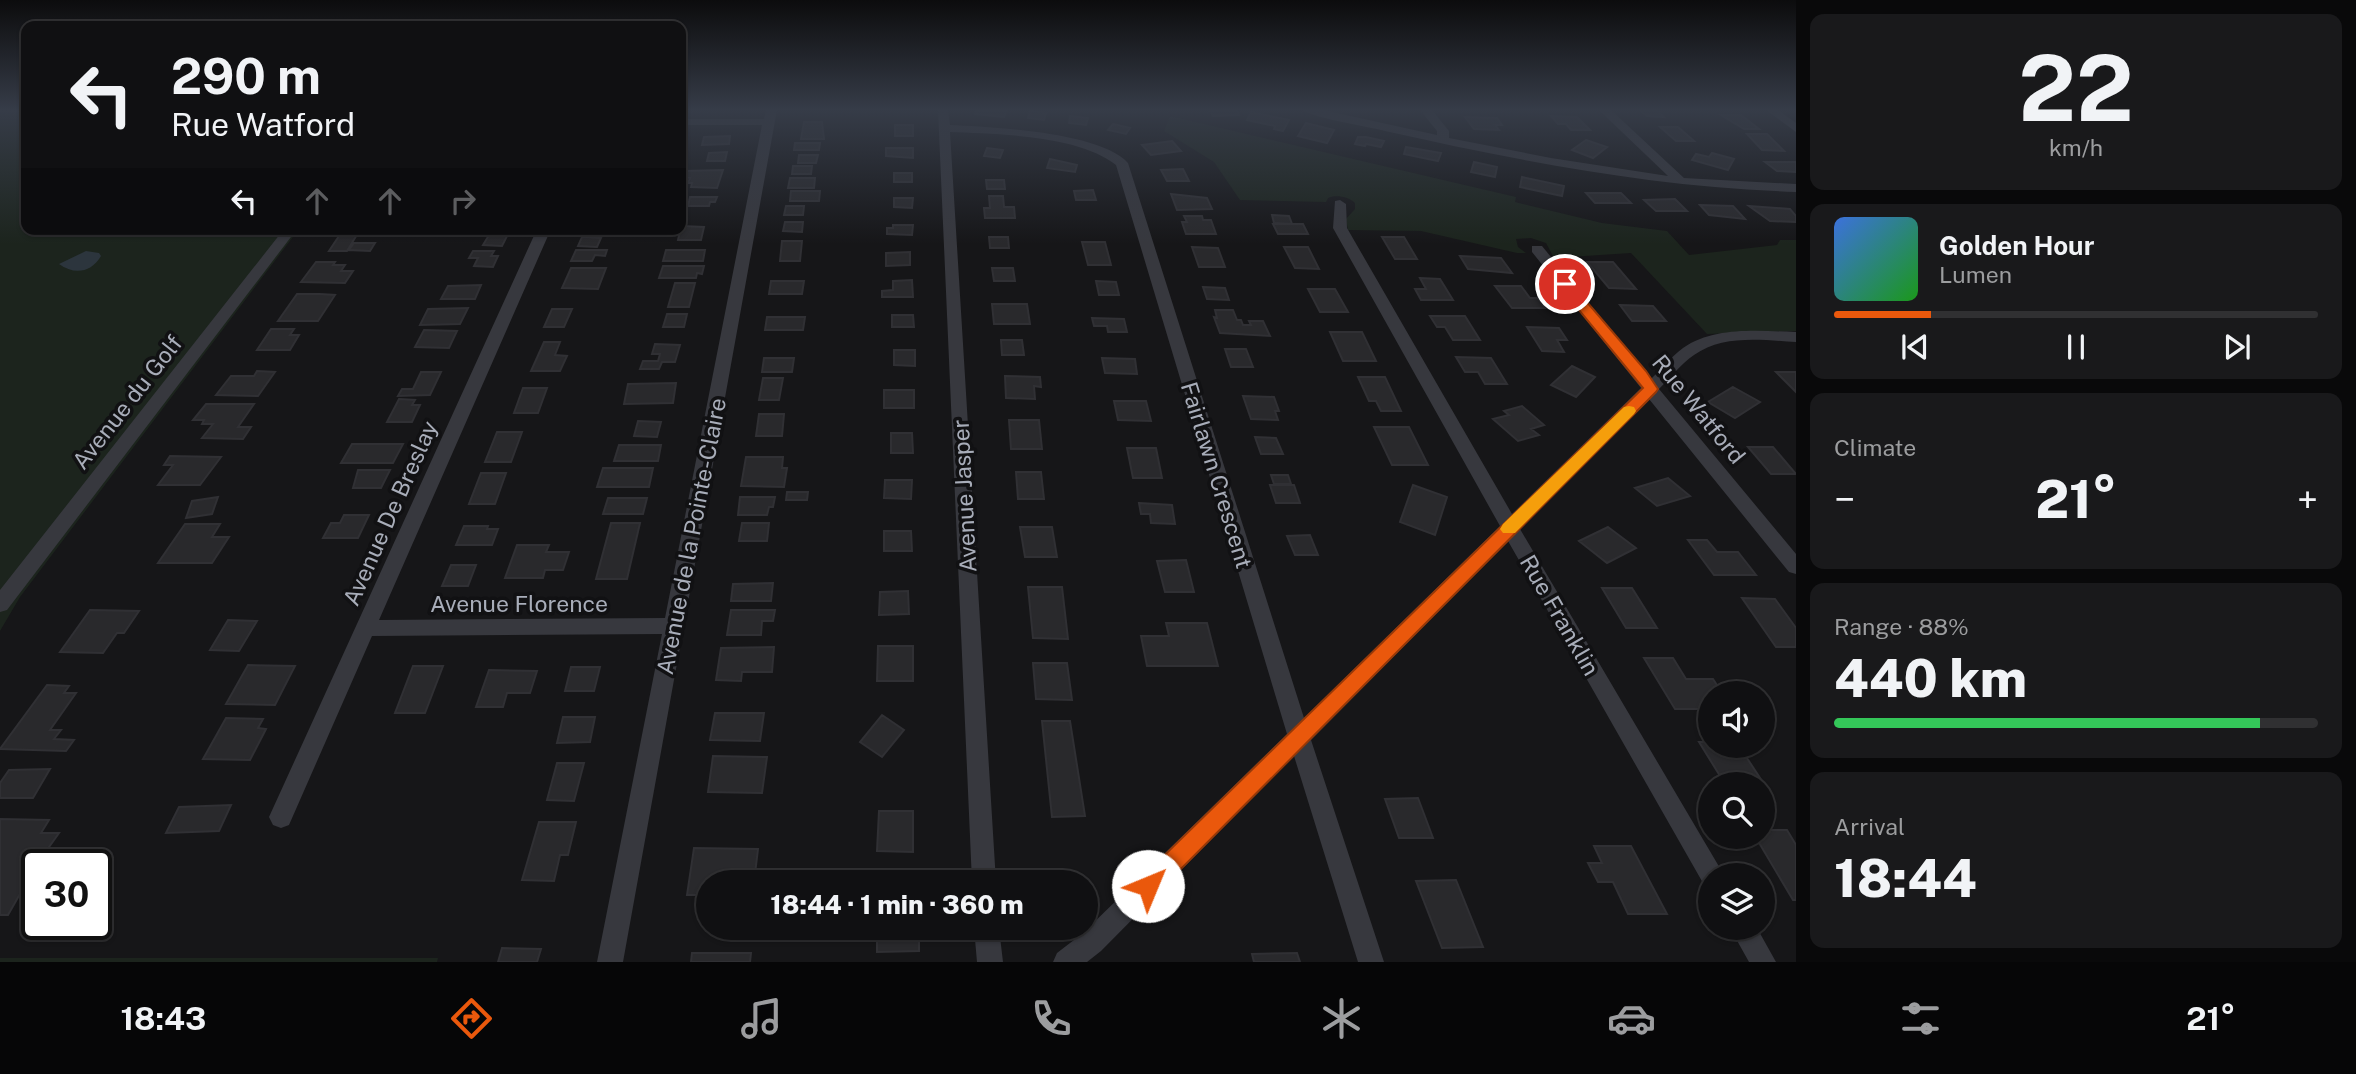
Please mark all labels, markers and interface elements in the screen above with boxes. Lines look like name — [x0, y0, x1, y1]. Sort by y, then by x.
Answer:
text: 22 — [2018, 35, 2134, 141]
text: 290 m — [171, 47, 321, 105]
icon: left — [56, 49, 147, 140]
text: Rue Watford — [171, 106, 355, 143]
text: km/h — [2049, 134, 2103, 161]
icon: left — [225, 182, 263, 220]
icon: ahead — [298, 182, 336, 220]
icon: ahead — [371, 182, 409, 220]
icon: right — [444, 182, 482, 220]
text: Golden Hour — [1939, 230, 2094, 261]
pin — [1535, 254, 1595, 314]
text: Lumen — [1939, 261, 2012, 288]
icon: arrive — [1546, 265, 1584, 303]
icon: previous — [1896, 328, 1934, 366]
icon: pause — [2057, 328, 2095, 366]
icon: next — [2218, 328, 2256, 366]
street label: Avenue du Golf — [66, 330, 188, 474]
street label: Rue Watford — [1647, 349, 1751, 469]
street label: Fairlawn Crescent — [1176, 379, 1258, 571]
street label: Avenue de la Pointe-Claire — [651, 395, 731, 677]
street label: Avenue De Breslay — [337, 417, 443, 609]
street label: Avenue Jasper — [947, 419, 981, 573]
text: Climate — [1834, 434, 1916, 461]
text: 21° — [2035, 469, 2117, 530]
text: − — [1834, 477, 1855, 522]
text: + — [2297, 477, 2318, 522]
street label: Rue Franklin — [1515, 550, 1605, 680]
street label: Avenue Florence — [430, 590, 608, 617]
text: Range · 88% — [1834, 613, 1969, 640]
text: 440 km — [1834, 648, 2027, 709]
map controls — [1698, 681, 1775, 940]
button: sound — [1698, 681, 1775, 758]
button: search — [1698, 772, 1775, 849]
text: Arrival — [1834, 813, 1905, 840]
text: 18:44 — [1834, 848, 1977, 909]
speed limit sign: 30 — [21, 849, 112, 940]
position arrow — [1111, 849, 1185, 923]
button: layers — [1698, 863, 1775, 940]
text: 18:44 · 1 min · 360 m — [770, 889, 1024, 920]
icon: directions — [447, 994, 496, 1043]
icon: music — [737, 994, 786, 1043]
icon: phone — [1027, 994, 1076, 1043]
icon: climate — [1317, 994, 1366, 1043]
icon: car — [1607, 994, 1656, 1043]
icon: filters — [1896, 994, 1945, 1043]
text: 18:43 — [120, 1000, 206, 1037]
text: 21° — [2186, 1000, 2235, 1037]

